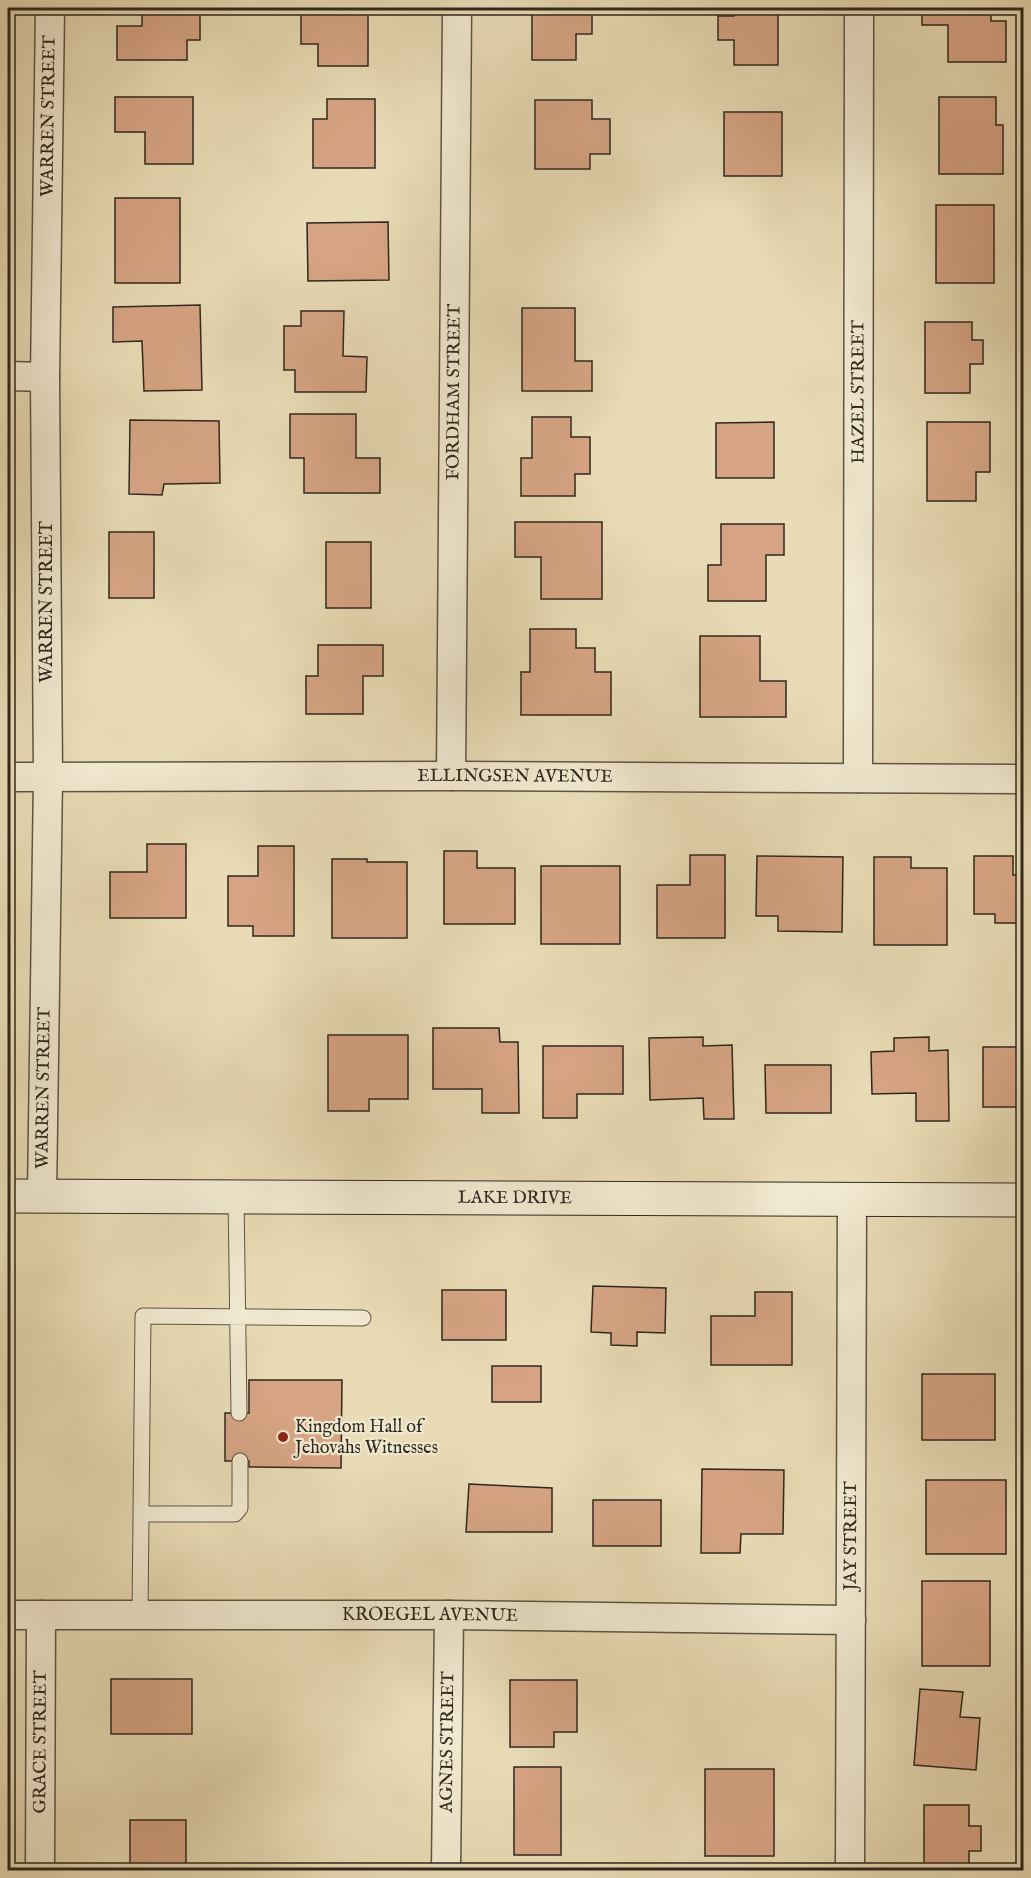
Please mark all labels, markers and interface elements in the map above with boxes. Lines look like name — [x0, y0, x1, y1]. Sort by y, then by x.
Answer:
street label: WARREN STREET — [36, 35, 61, 197]
street label: FORDHAM STREET — [442, 304, 466, 480]
street label: HAZEL STREET — [847, 320, 870, 464]
street label: WARREN STREET — [36, 521, 59, 683]
street label: ELLINGSEN AVENUE — [417, 764, 613, 788]
street label: WARREN STREET — [31, 1007, 56, 1169]
street label: LAKE DRIVE — [458, 1186, 572, 1210]
place label: Kingdom Hall of Jehovahs Witnesses — [293, 1416, 438, 1460]
marker: Kingdom Hall of Jehovahs Witnesses — [276, 1430, 290, 1444]
street label: JAY STREET — [839, 1481, 863, 1593]
street label: KROEGEL AVENUE — [342, 1604, 518, 1627]
street label: GRACE STREET — [29, 1670, 52, 1814]
street label: AGNES STREET — [435, 1671, 460, 1814]

